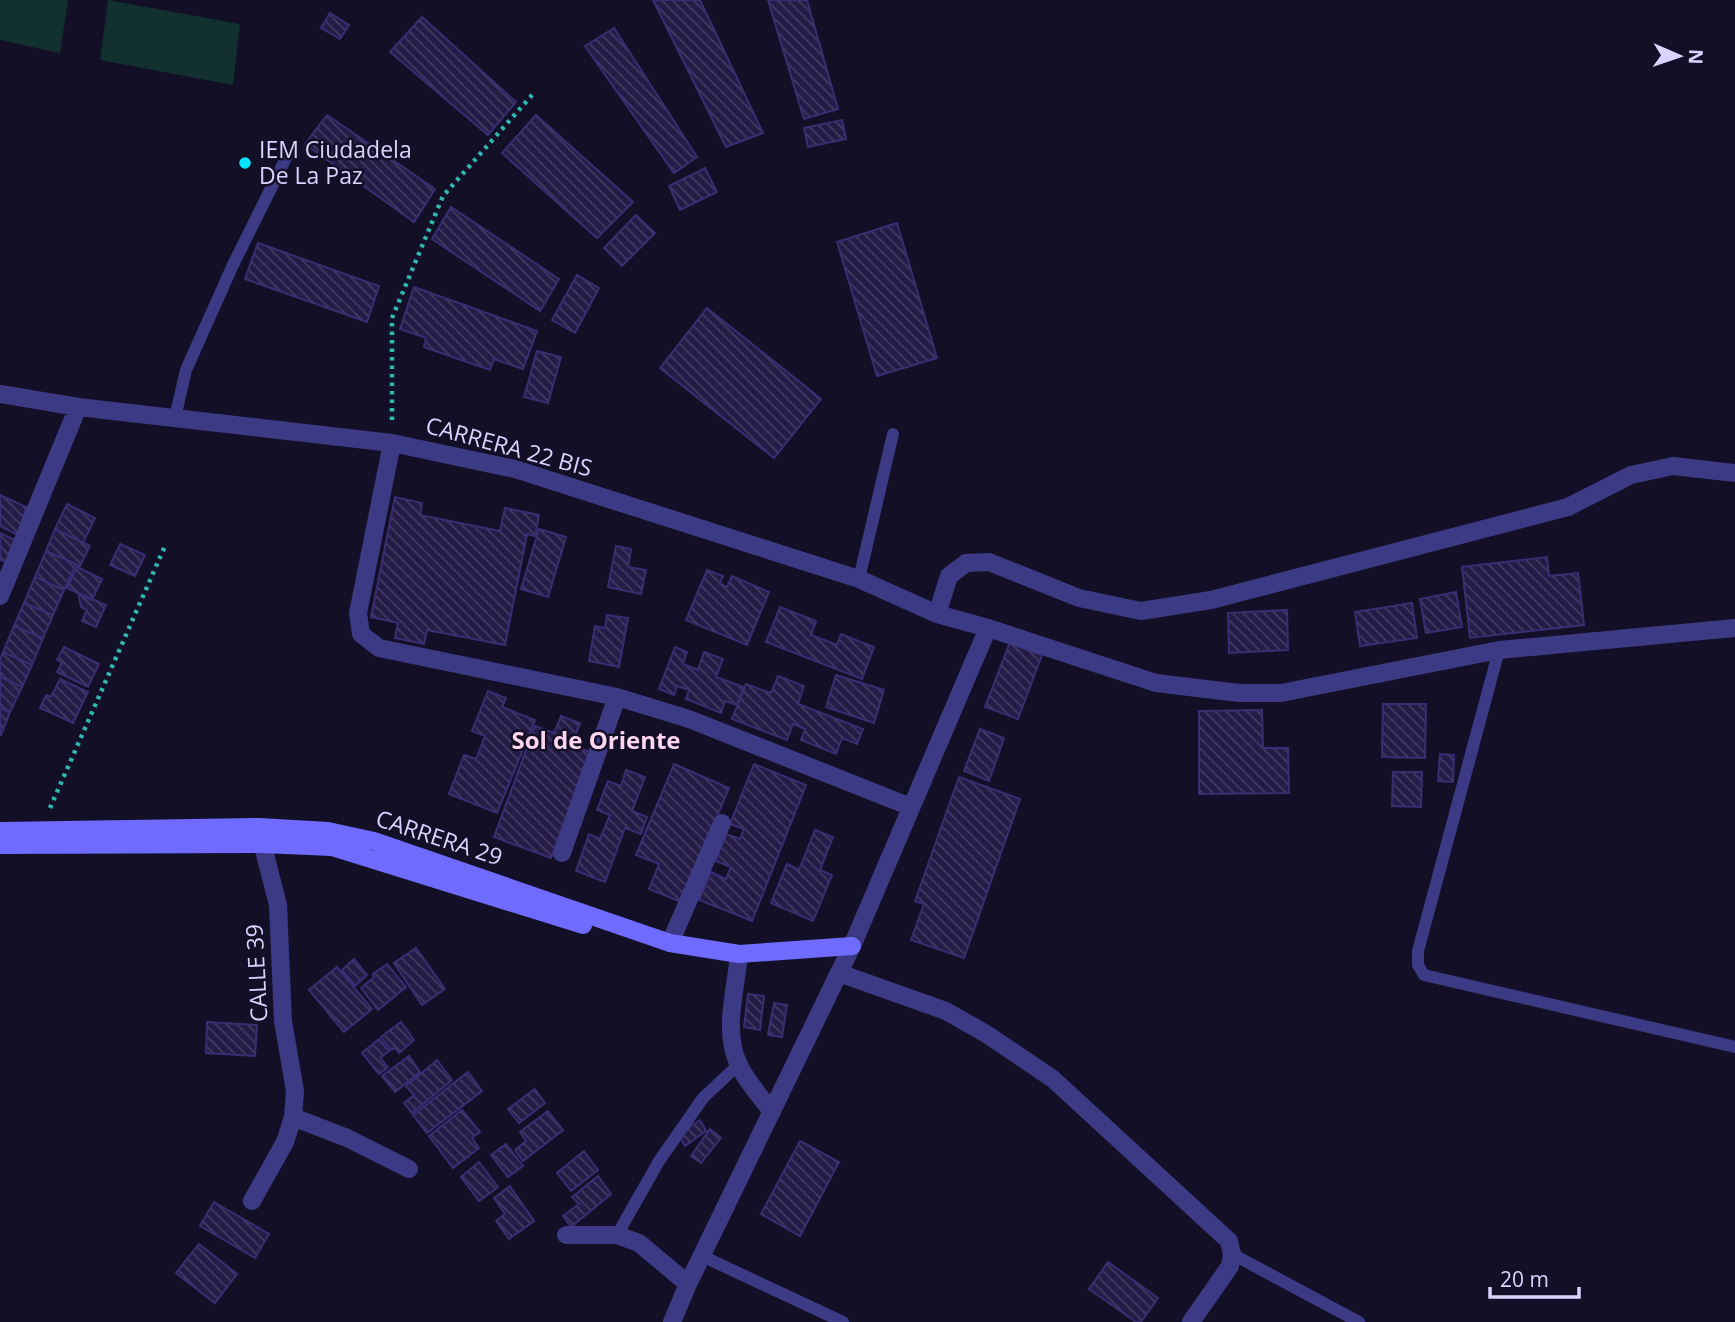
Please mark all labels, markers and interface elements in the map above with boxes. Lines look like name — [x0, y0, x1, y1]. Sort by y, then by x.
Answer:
north arrow — [1644, 21, 1714, 91]
text: N — [1683, 48, 1709, 65]
place label: IEM Ciudadela De La Paz — [259, 133, 412, 191]
marker: IEM Ciudadela De La Paz — [237, 155, 253, 171]
street label: CARRERA 22 BIS — [422, 408, 596, 484]
district label: Sol de Oriente — [511, 723, 681, 756]
street label: CARRERA 29 — [372, 802, 507, 873]
street label: CALLE 39 — [237, 923, 275, 1023]
scale bar — [1490, 1256, 1579, 1300]
text: 20 m — [1500, 1265, 1549, 1293]

